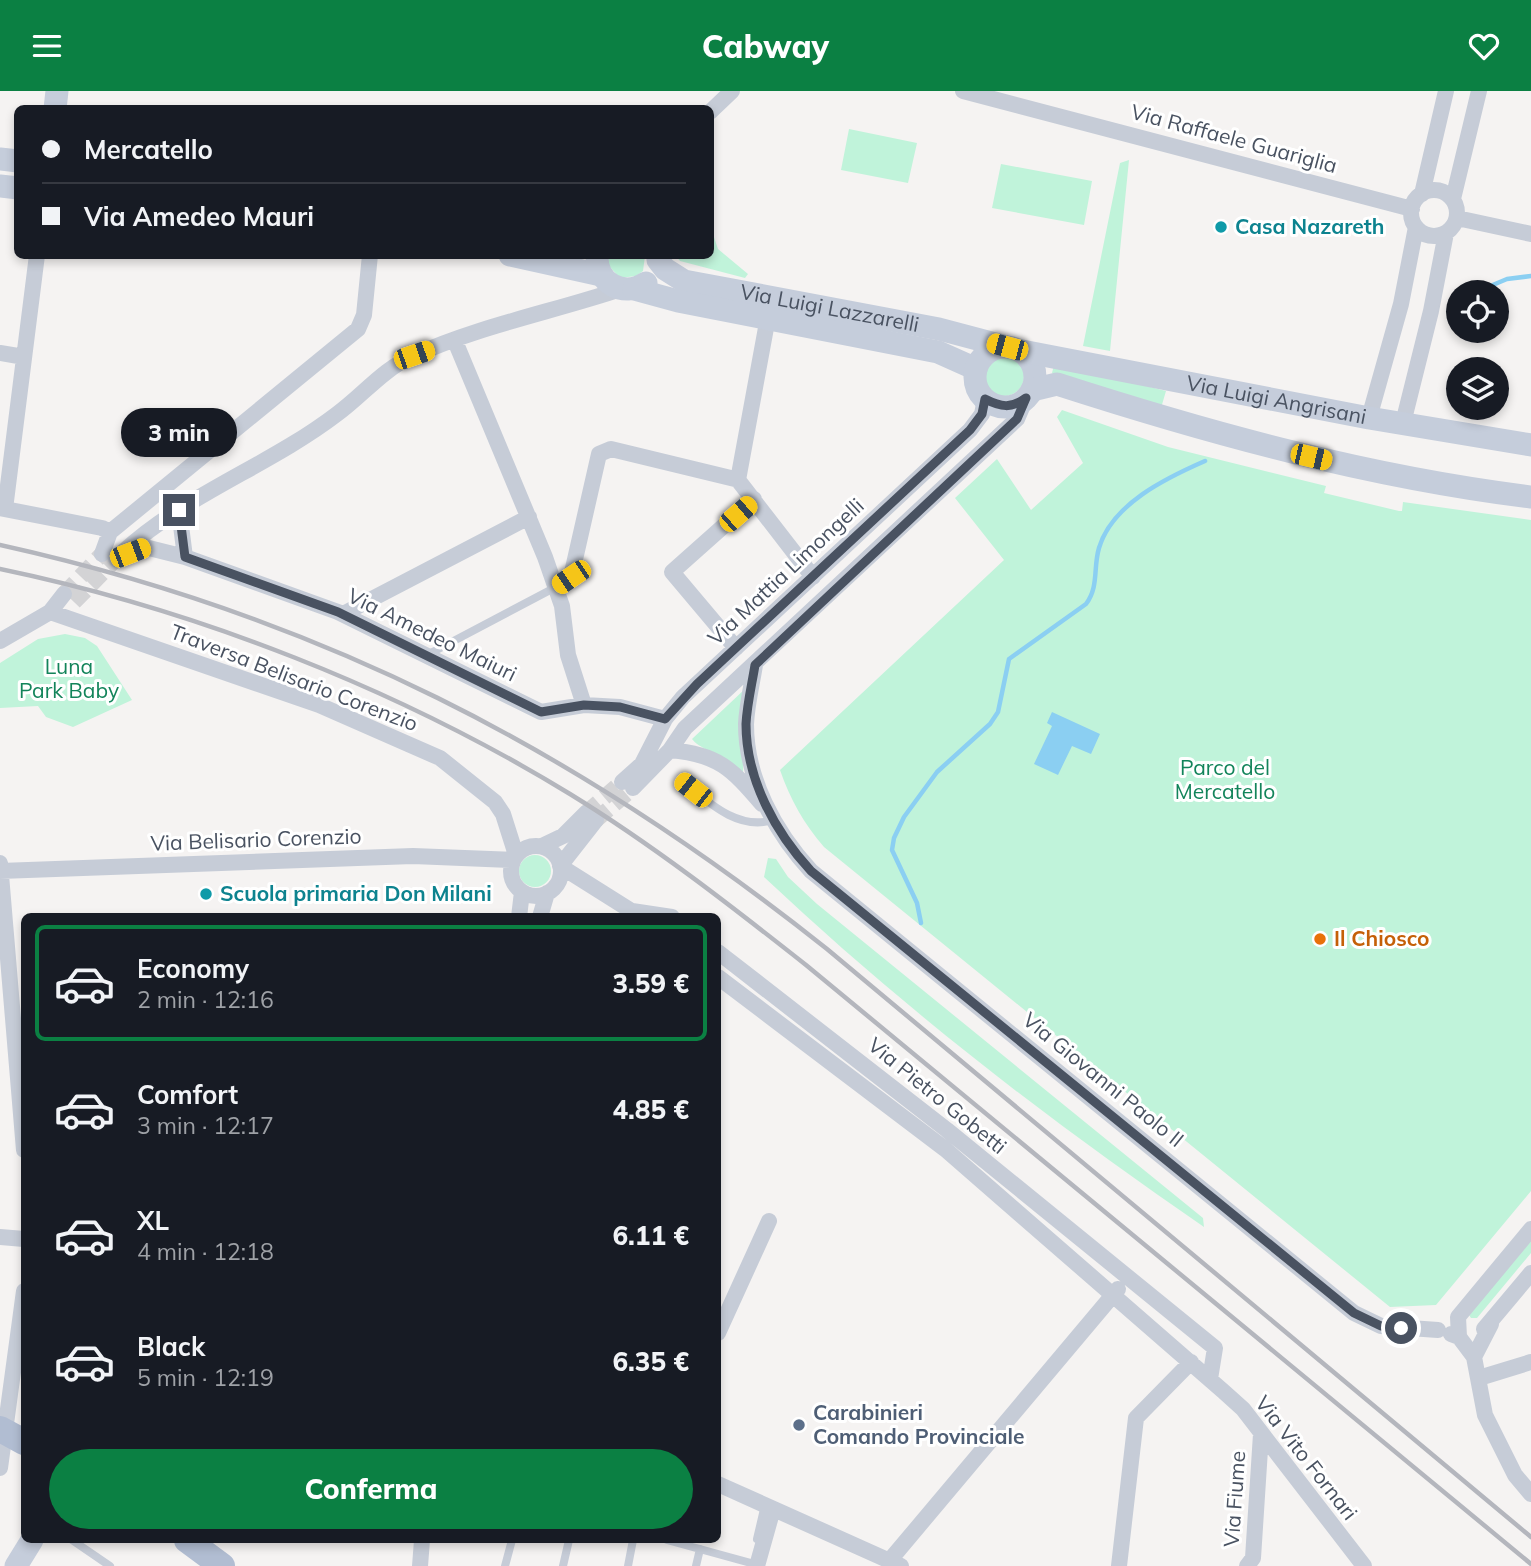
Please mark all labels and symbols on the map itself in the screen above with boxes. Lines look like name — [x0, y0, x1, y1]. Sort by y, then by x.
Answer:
street label: Via Raffaele Guariglia — [1128, 98, 1340, 178]
place label: Casa Nazareth — [1235, 213, 1384, 239]
marker: Casa Nazareth — [1213, 219, 1229, 235]
street label: Via Luigi Lazzarelli — [738, 278, 921, 337]
car — [984, 331, 1031, 363]
car — [391, 338, 438, 372]
street label: Via Luigi Angrisani — [1184, 369, 1369, 429]
callout: 3 min — [121, 409, 237, 457]
car — [1289, 442, 1334, 472]
street label: Via Mattia Limongelli — [702, 492, 869, 650]
car — [716, 492, 761, 536]
route end — [163, 494, 195, 526]
car — [107, 536, 154, 570]
car — [548, 557, 595, 597]
street label: Via Amedeo Maiuri — [344, 582, 521, 686]
street label: Traversa Belisario Corenzio — [167, 618, 422, 736]
park label: Luna Park Baby — [19, 653, 119, 703]
park label: Parco del Mercatello — [1175, 754, 1275, 804]
car — [670, 769, 717, 811]
street label: Via Belisario Corenzio — [150, 822, 362, 856]
place label: Scuola primaria Don Milani — [220, 880, 492, 906]
marker: Scuola primaria Don Milani — [198, 886, 214, 902]
place label: Il Chiosco — [1334, 925, 1430, 951]
marker: Il Chiosco — [1312, 931, 1328, 947]
street label: Via Giovanni Paolo II — [1018, 1006, 1189, 1152]
street label: Via Pietro Gobetti — [863, 1031, 1012, 1159]
route start — [1385, 1312, 1417, 1344]
street label: Via Vito Fornari — [1250, 1390, 1363, 1525]
place label: Carabinieri Comando Provinciale — [813, 1399, 1025, 1449]
marker: Carabinieri Comando Provinciale — [791, 1417, 807, 1433]
street label: Via Fiume — [1218, 1450, 1250, 1548]

